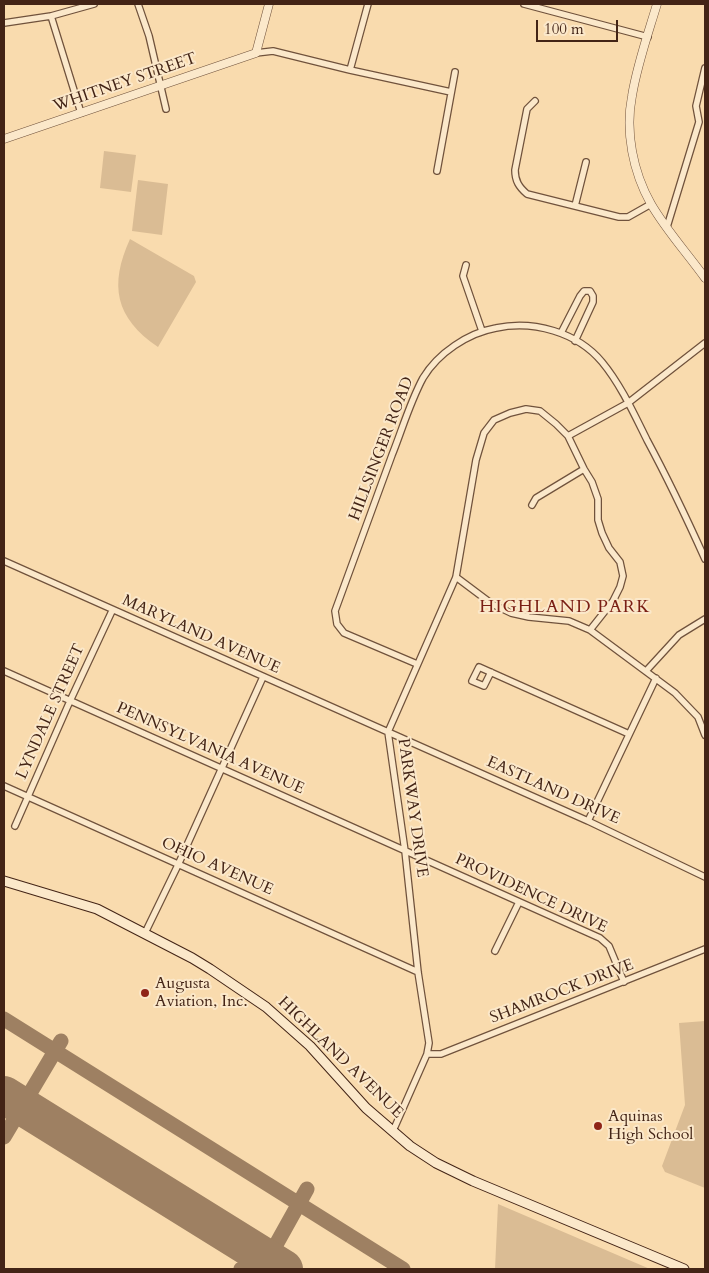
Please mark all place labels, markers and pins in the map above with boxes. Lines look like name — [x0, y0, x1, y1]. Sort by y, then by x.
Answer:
place label: Augusta Aviation, Inc. — [155, 974, 247, 1012]
marker: Augusta Aviation, Inc. — [139, 987, 151, 999]
place label: Aquinas High School — [608, 1107, 693, 1145]
marker: Aquinas High School — [592, 1120, 604, 1132]

